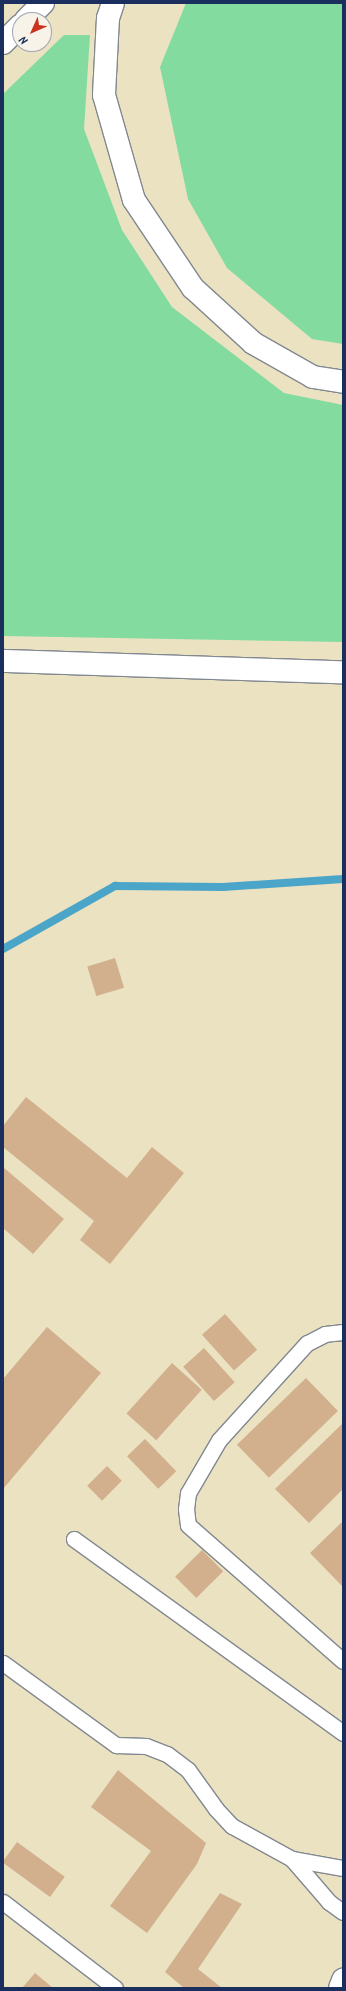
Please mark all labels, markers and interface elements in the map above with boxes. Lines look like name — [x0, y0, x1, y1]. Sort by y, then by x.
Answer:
north arrow — [12, 12, 52, 52]
text: N — [15, 31, 33, 49]

